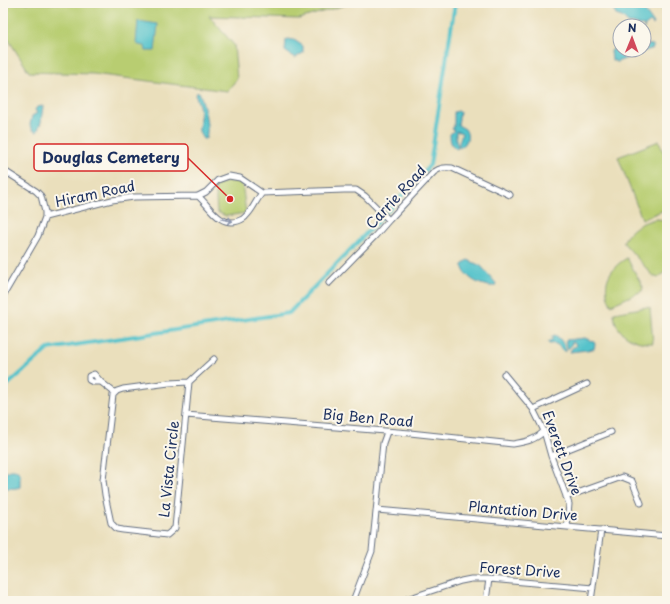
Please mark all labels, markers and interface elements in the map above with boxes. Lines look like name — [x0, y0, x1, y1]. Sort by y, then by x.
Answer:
north arrow — [612, 18, 652, 58]
text: N — [628, 19, 637, 36]
callout: Douglas Cemetery — [34, 144, 188, 171]
text: Douglas Cemetery — [42, 145, 180, 168]
street label: Carrie Road — [360, 160, 431, 233]
street label: Hiram Road — [53, 175, 137, 212]
one-way arrow — [220, 217, 233, 225]
street label: Big Ben Road — [322, 403, 414, 432]
street label: Everett Drive — [537, 408, 587, 498]
street label: La Vista Circle — [153, 419, 184, 518]
street label: Plantation Drive — [468, 495, 579, 526]
street label: Forest Drive — [479, 556, 561, 583]

